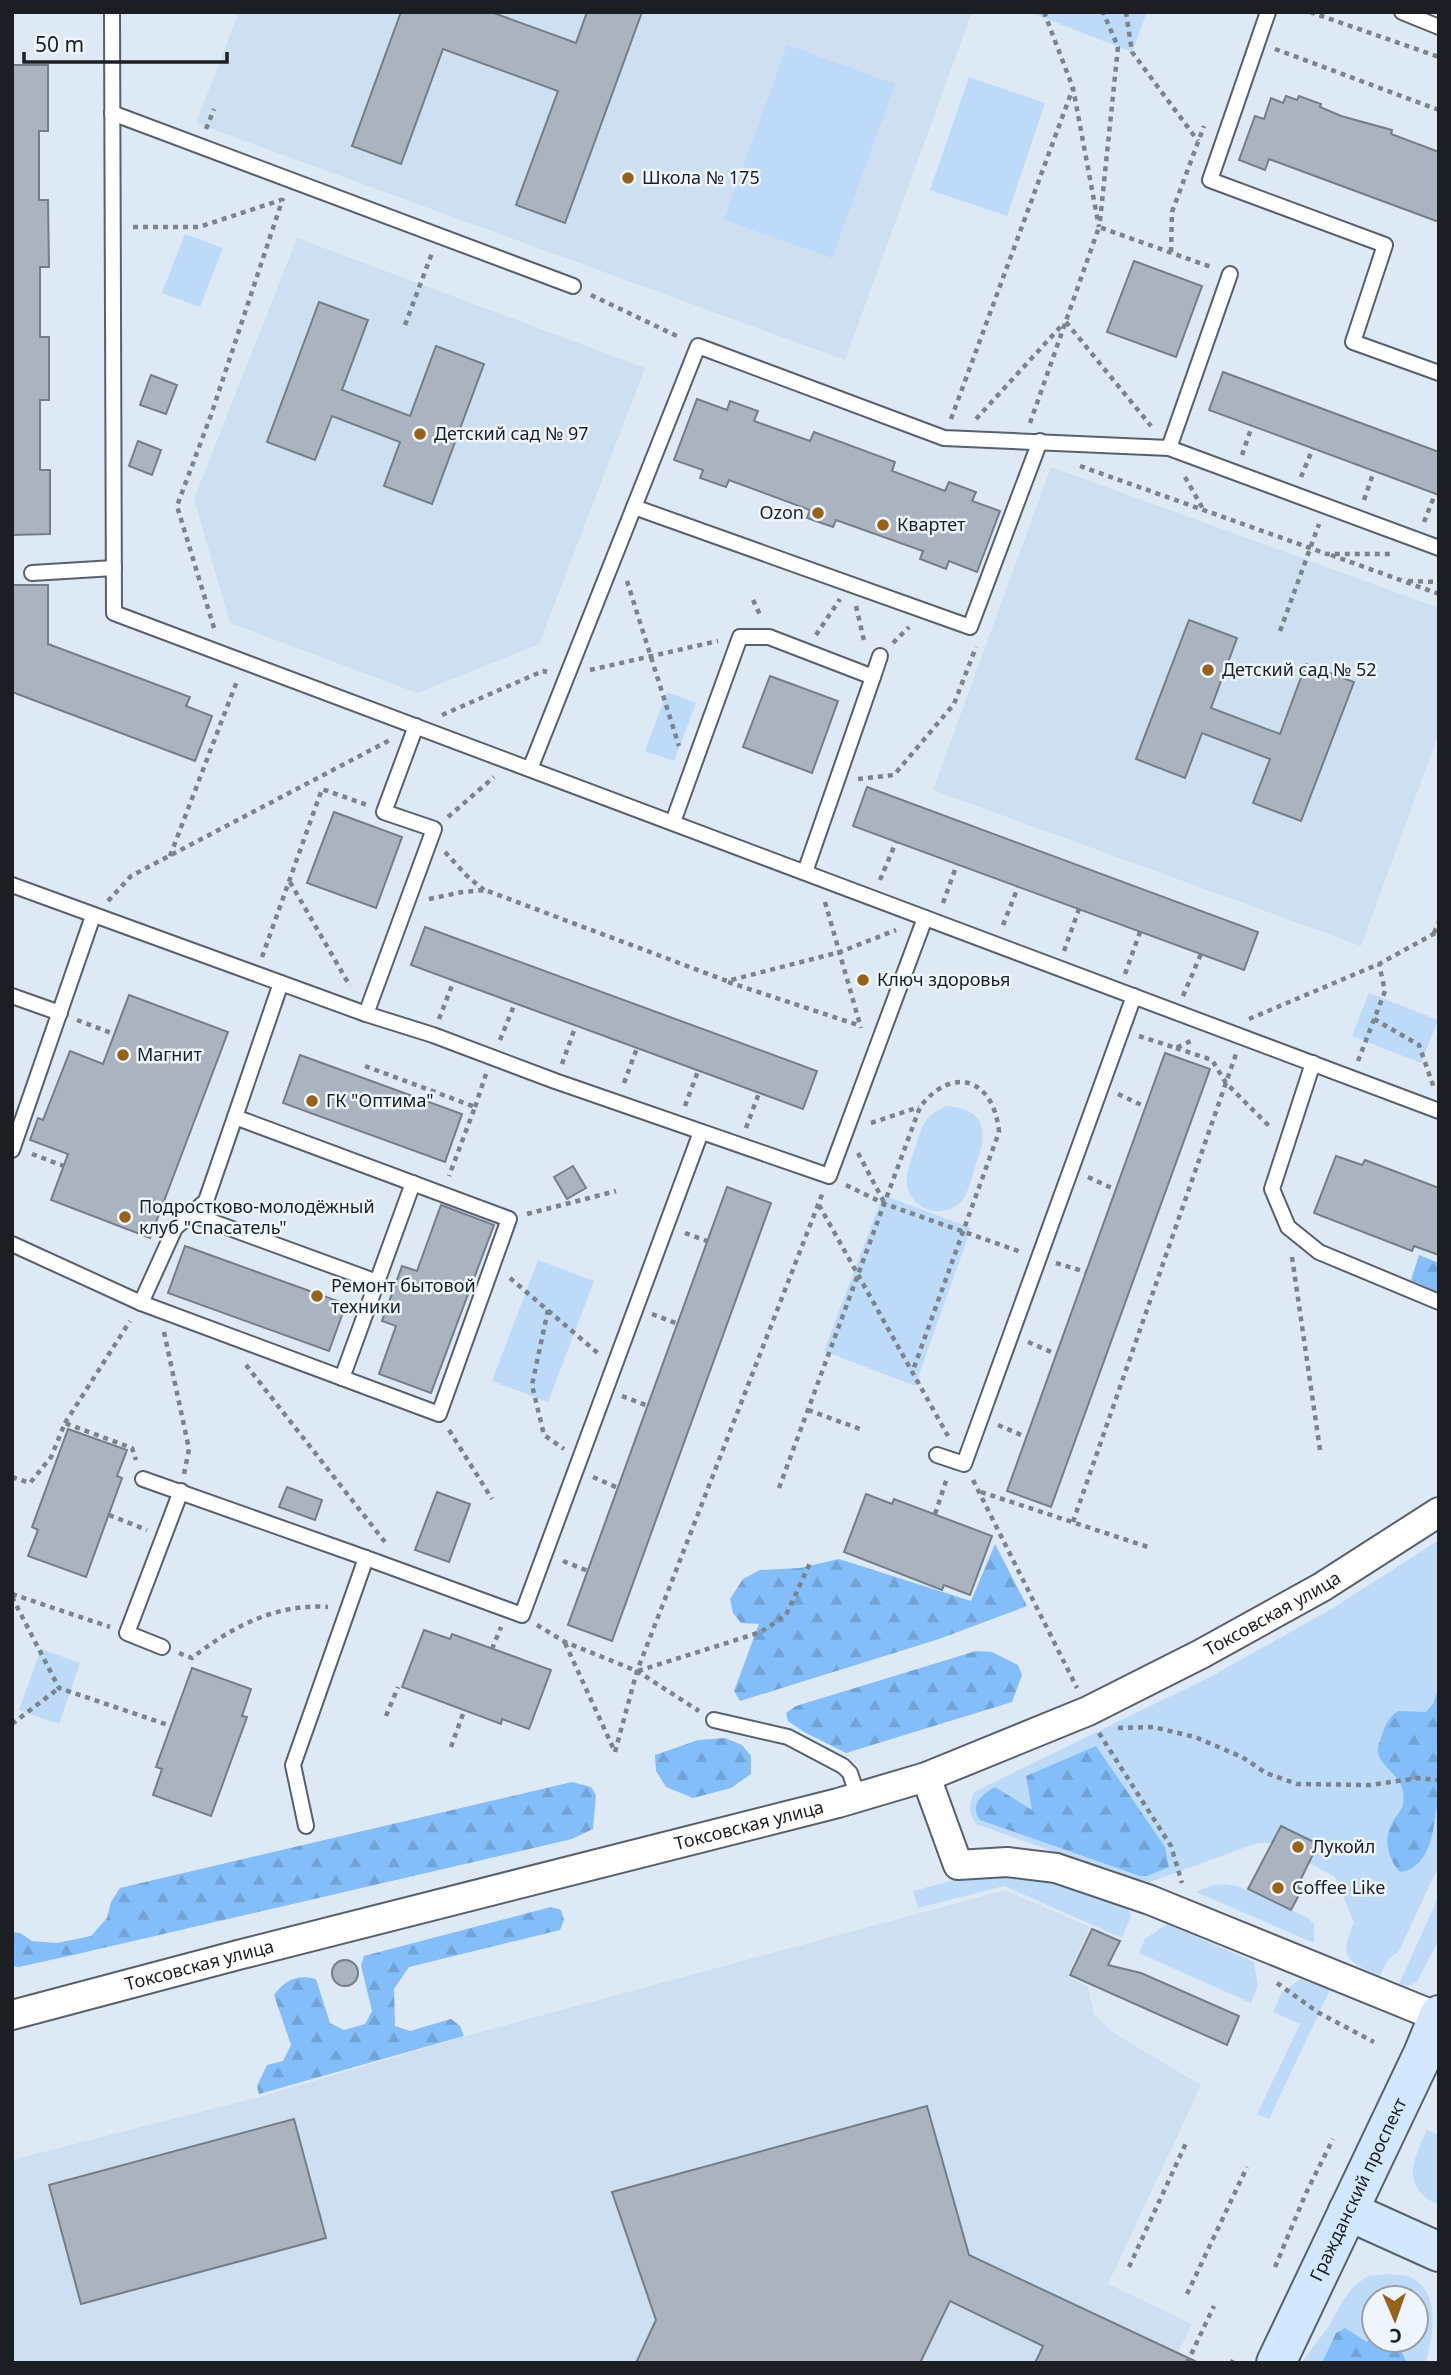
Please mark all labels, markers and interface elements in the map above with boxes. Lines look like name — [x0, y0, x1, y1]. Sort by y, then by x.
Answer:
scale bar — [24, 21, 228, 65]
text: 50 m — [35, 30, 84, 58]
place label: Школа № 175 — [642, 165, 760, 189]
marker: Школа № 175 — [620, 170, 636, 186]
place label: Детский сад № 97 — [434, 421, 589, 445]
marker: Детский сад № 97 — [412, 426, 428, 442]
place label: Ozon — [759, 500, 804, 524]
marker: Ozon — [810, 505, 826, 521]
place label: Квартет — [897, 512, 966, 536]
marker: Квартет — [875, 517, 891, 533]
place label: Детский сад № 52 — [1222, 657, 1377, 681]
marker: Детский сад № 52 — [1200, 662, 1216, 678]
place label: Ключ здоровья — [877, 967, 1010, 991]
marker: Ключ здоровья — [855, 972, 871, 988]
place label: Магнит — [137, 1042, 202, 1066]
marker: Магнит — [115, 1047, 131, 1063]
place label: ГК "Оптима" — [326, 1088, 434, 1112]
marker: ГК "Оптима" — [304, 1093, 320, 1109]
place label: Подростково-молодёжный клуб "Спасатель" — [139, 1194, 375, 1239]
marker: Подростково-молодёжный клуб "Спасатель" — [117, 1209, 133, 1225]
place label: Ремонт бытовой техники — [331, 1273, 476, 1318]
marker: Ремонт бытовой техники — [309, 1288, 325, 1304]
street label: Токсовская улица — [1199, 1565, 1345, 1661]
street label: Токсовская улица — [672, 1794, 826, 1855]
place label: Лукойл — [1312, 1834, 1375, 1858]
marker: Лукойл — [1290, 1839, 1306, 1855]
place label: Coffee Like — [1292, 1875, 1385, 1899]
marker: Coffee Like — [1270, 1880, 1286, 1896]
street label: Токсовская улица — [122, 1933, 276, 1995]
street label: Гражданский проспект — [1304, 2093, 1412, 2285]
north arrow — [1360, 2284, 1430, 2354]
text: С — [1389, 2323, 1402, 2349]

